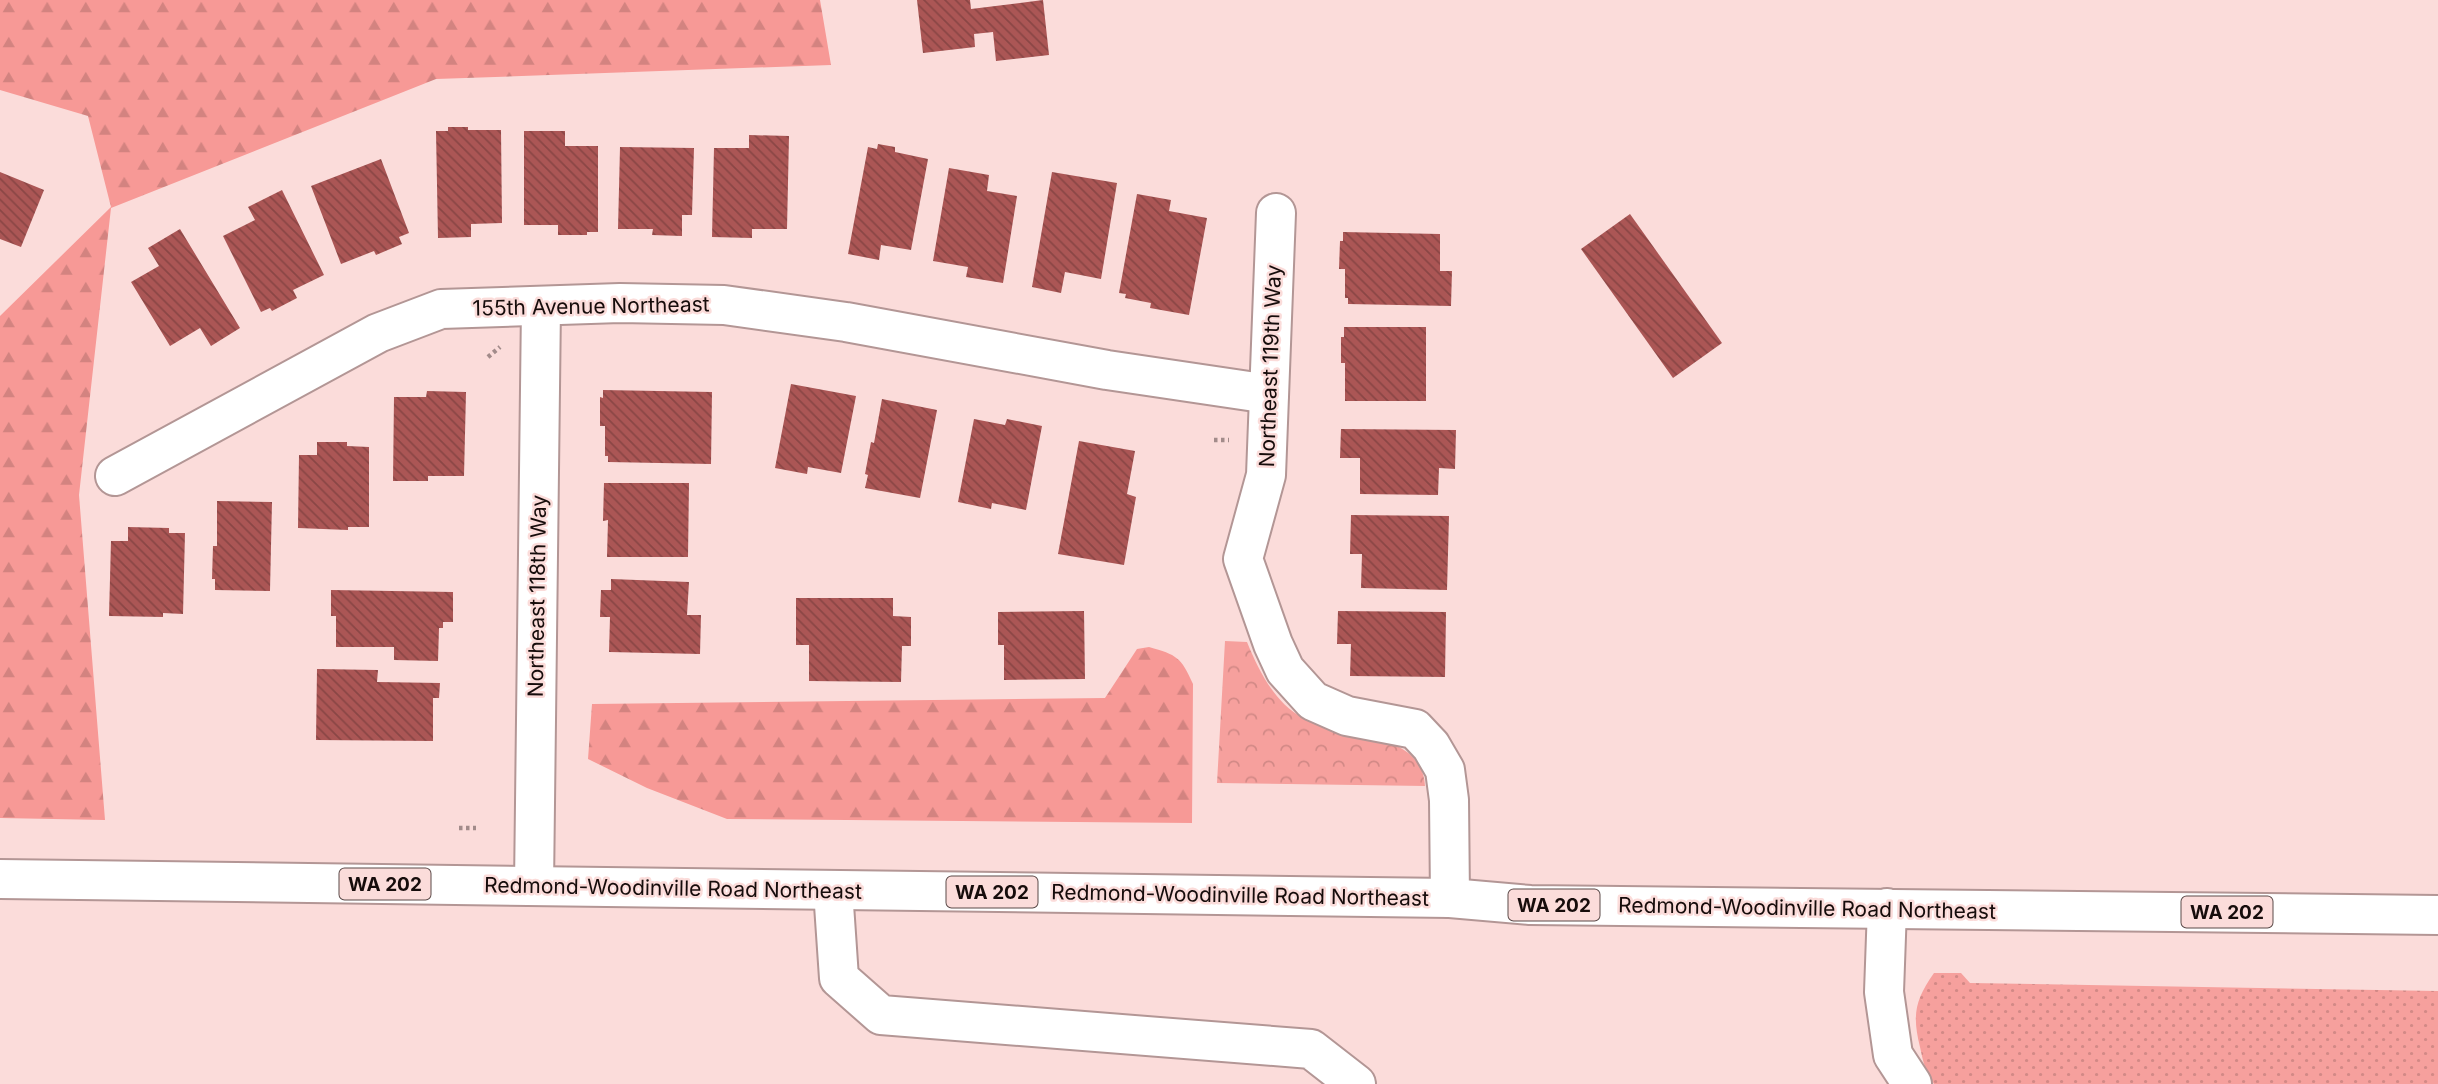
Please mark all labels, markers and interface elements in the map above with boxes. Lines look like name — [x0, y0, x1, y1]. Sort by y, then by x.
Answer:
street label: Northeast 119th Way — [1254, 264, 1286, 468]
street label: 155th Avenue Northeast — [472, 291, 710, 321]
street label: Northeast 118th Way — [523, 494, 551, 697]
road number: WA 202 — [340, 869, 430, 900]
street label: Redmond-Woodinville Road Northeast — [484, 872, 862, 904]
road number: WA 202 — [946, 876, 1038, 908]
street label: Redmond-Woodinville Road Northeast — [1051, 879, 1429, 911]
road number: WA 202 — [1508, 890, 1600, 920]
street label: Redmond-Woodinville Road Northeast — [1618, 892, 1996, 924]
road number: WA 202 — [2182, 896, 2272, 928]

